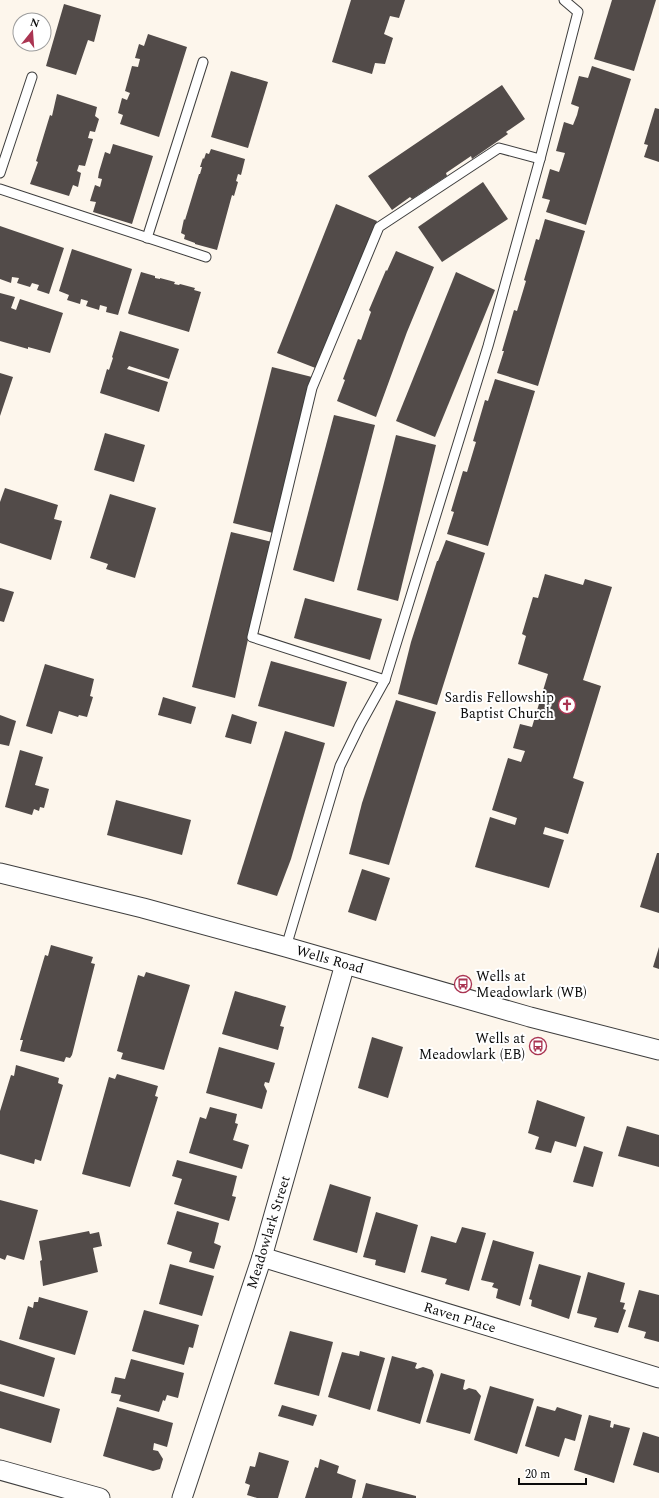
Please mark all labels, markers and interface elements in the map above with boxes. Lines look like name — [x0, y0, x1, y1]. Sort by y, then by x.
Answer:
north arrow — [12, 12, 52, 52]
text: N — [28, 13, 42, 32]
place label: Sardis Fellowship Baptist Church — [444, 687, 554, 724]
church icon: Sardis Fellowship Baptist Church — [557, 695, 577, 715]
street label: Wells Road — [294, 940, 366, 979]
place label: Wells at Meadowlark (WB) — [476, 966, 587, 1003]
bus stop icon: Wells at Meadowlark (WB) — [453, 974, 473, 994]
place label: Wells at Meadowlark (EB) — [419, 1028, 525, 1065]
bus stop icon: Wells at Meadowlark (EB) — [528, 1036, 548, 1056]
street label: Meadowlark Street — [241, 1173, 296, 1291]
street label: Raven Place — [421, 1297, 499, 1339]
scale bar — [519, 1460, 586, 1486]
text: 20 m — [525, 1465, 550, 1484]

